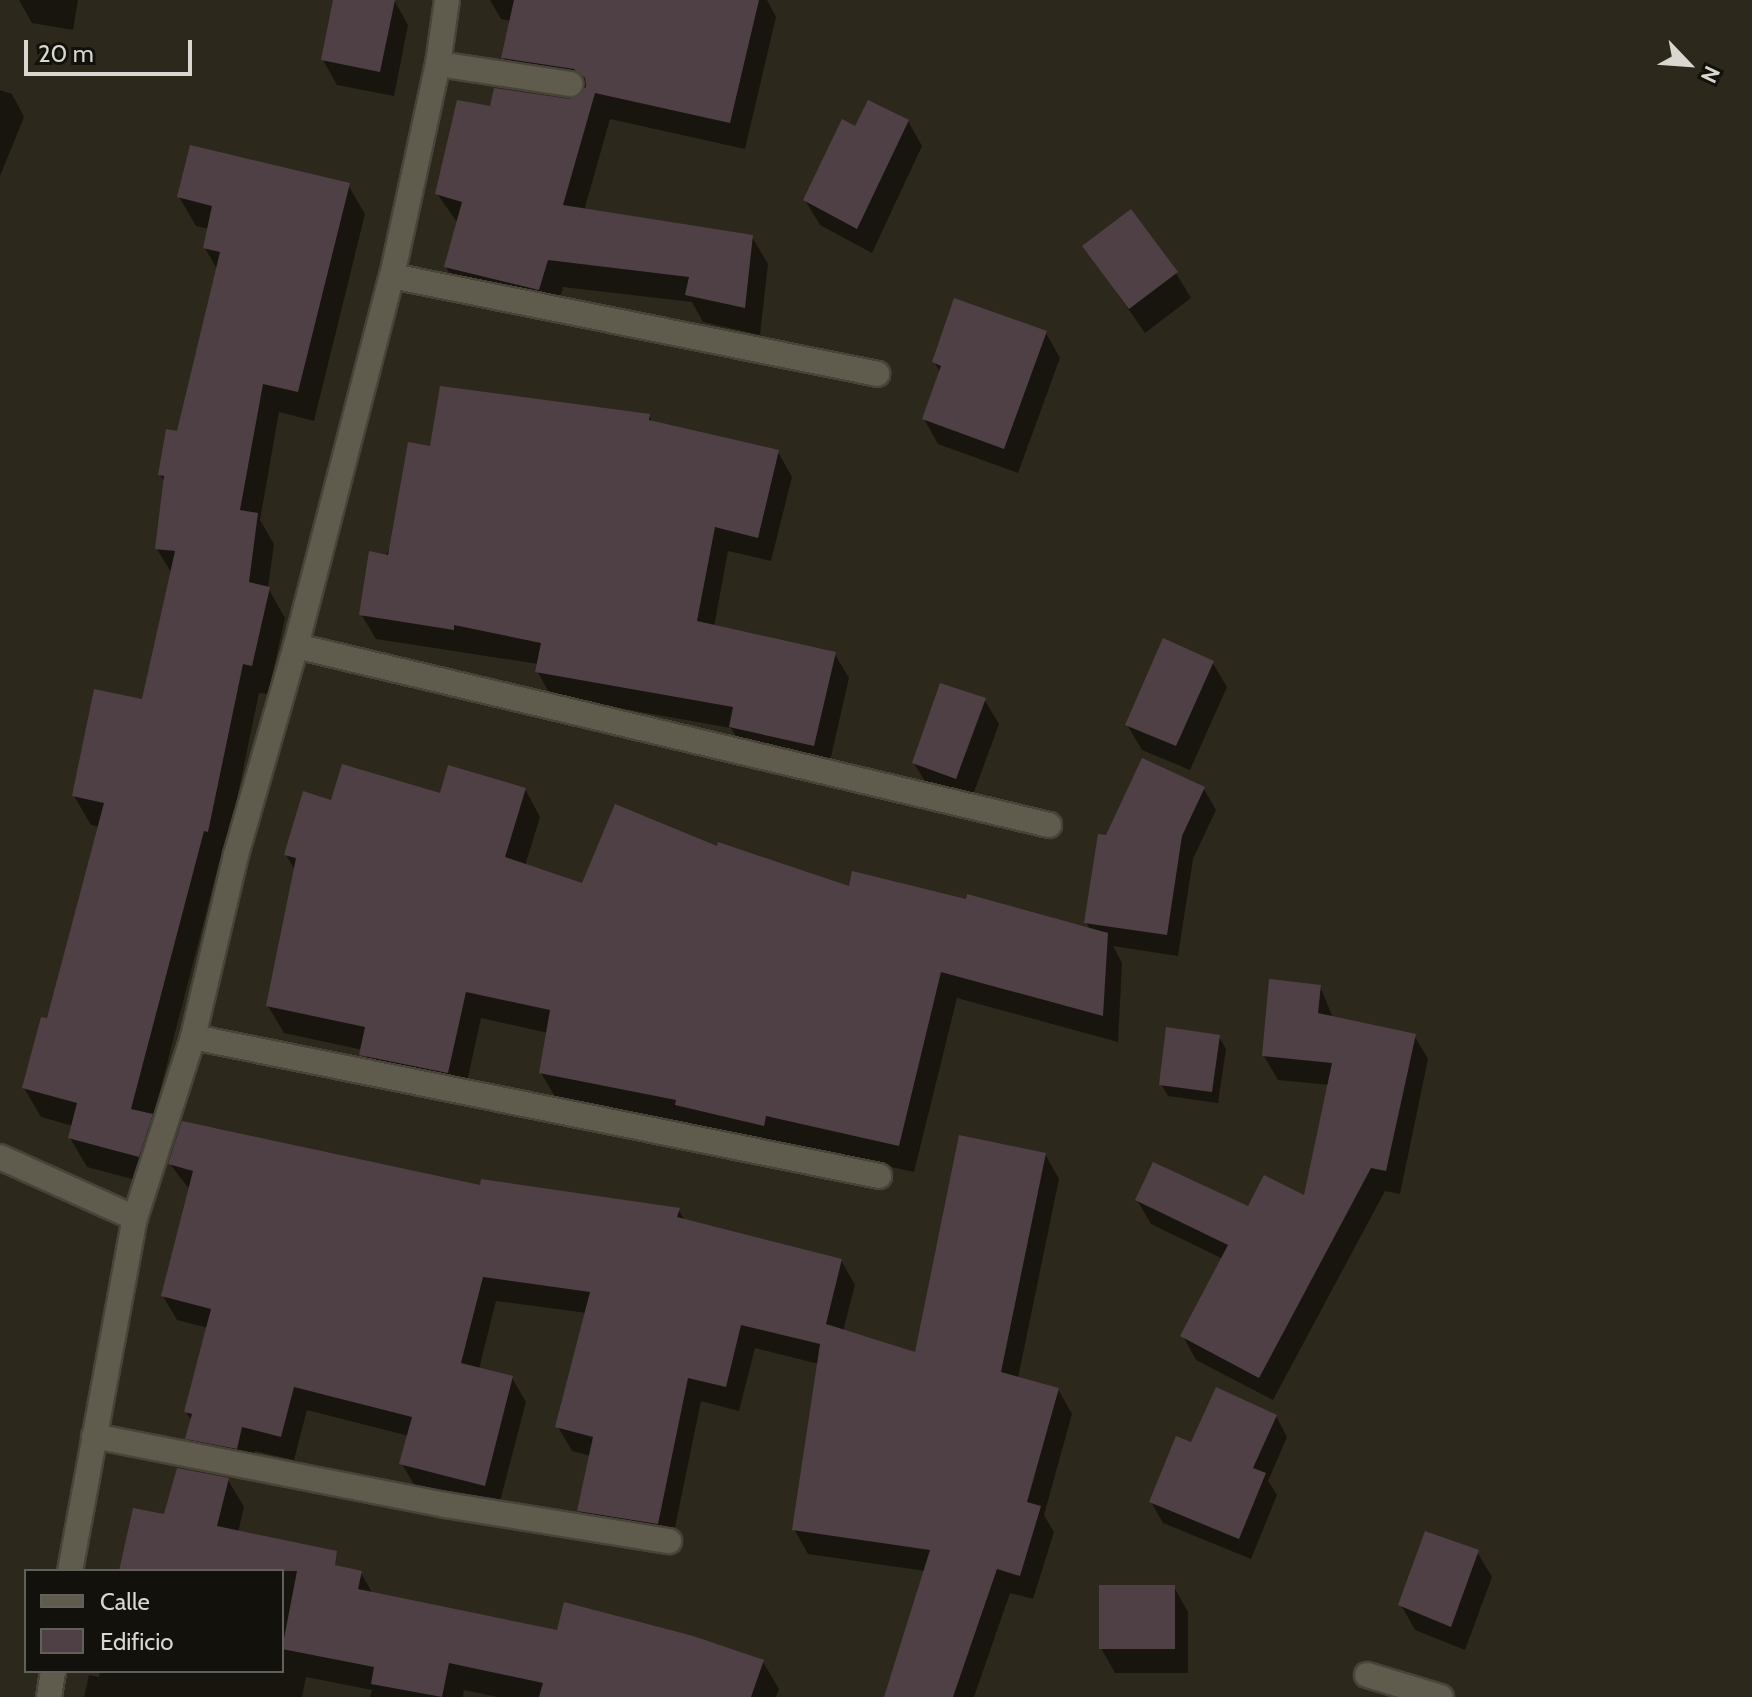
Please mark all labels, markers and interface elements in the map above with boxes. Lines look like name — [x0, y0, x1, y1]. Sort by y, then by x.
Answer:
scale bar — [28, 24, 196, 74]
north arrow — [1648, 24, 1728, 104]
text: 20 m — [38, 39, 94, 68]
text: N — [1695, 62, 1726, 87]
legend — [24, 1569, 284, 1673]
text: Calle — [100, 1587, 150, 1616]
text: Edificio — [100, 1627, 174, 1656]

